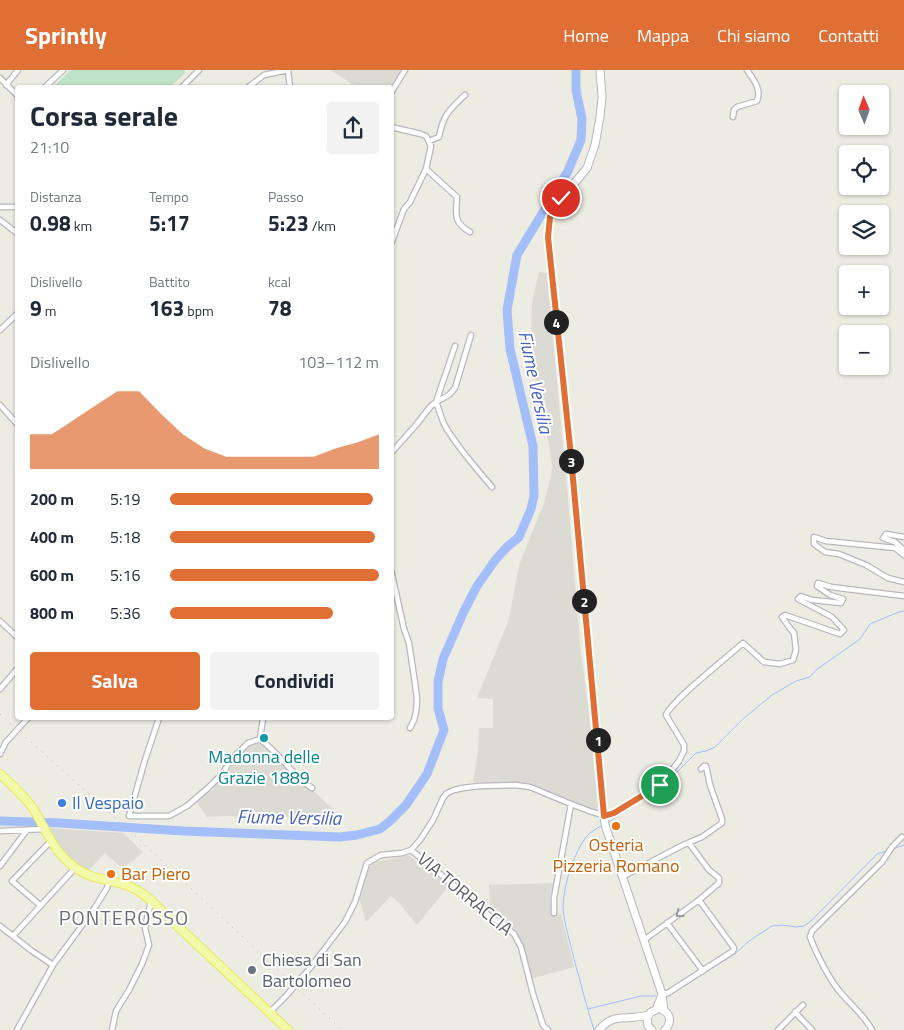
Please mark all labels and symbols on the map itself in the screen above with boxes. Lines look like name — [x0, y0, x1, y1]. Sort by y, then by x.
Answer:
north arrow — [839, 85, 889, 135]
pin — [540, 177, 582, 219]
pin: 4 — [544, 310, 568, 334]
water label: Fiume Versilia — [511, 328, 562, 437]
pin: 3 — [558, 448, 584, 474]
pin: 2 — [572, 588, 596, 614]
pin: 1 — [586, 728, 610, 752]
marker: Madonna delle Grazie 1889 — [258, 732, 270, 744]
place label: Madonna delle Grazie 1889 — [208, 743, 320, 791]
pin — [639, 764, 681, 806]
place label: Il Vespaio — [72, 789, 144, 816]
marker: Il Vespaio — [56, 797, 68, 809]
water label: Fiume Versilia — [237, 801, 343, 832]
marker: Osteria Pizzeria Romano — [610, 820, 622, 832]
place label: Osteria Pizzeria Romano — [553, 831, 679, 879]
street label: VIA TORRACCIA — [412, 845, 519, 942]
place label: Bar Piero — [121, 860, 191, 887]
marker: Bar Piero — [105, 868, 117, 880]
district label: PONTEROSSO — [59, 902, 189, 933]
one-way arrow — [675, 908, 685, 917]
place label: Chiesa di San Bartolomeo — [262, 946, 362, 994]
marker: Chiesa di San Bartolomeo — [246, 964, 258, 976]

